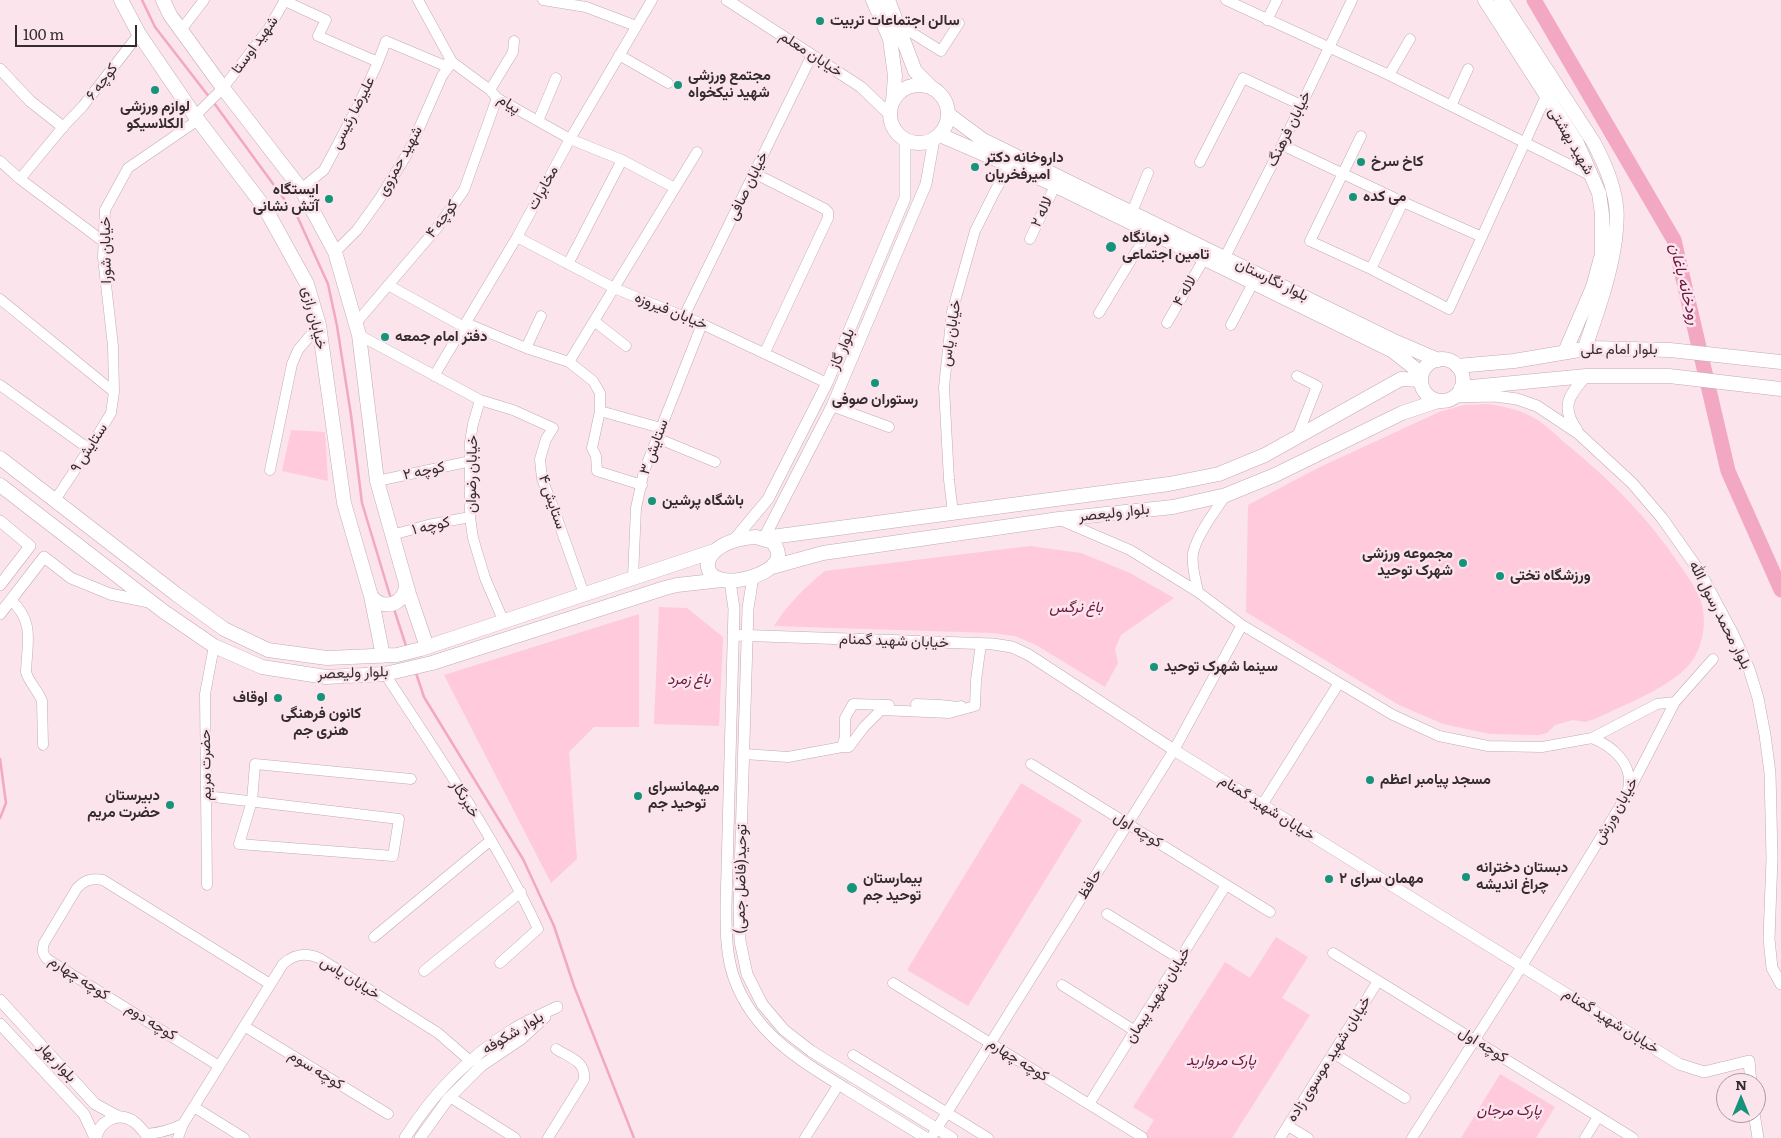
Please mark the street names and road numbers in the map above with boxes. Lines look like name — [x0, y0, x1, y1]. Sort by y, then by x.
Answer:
street label: شهید اوستا — [228, 12, 282, 78]
street label: خیابان معلم — [776, 27, 846, 81]
street label: کوچه ۶ — [82, 60, 122, 104]
street label: علیرضا رئیسی — [327, 74, 379, 152]
street label: خیابان فرهنگ — [1263, 88, 1315, 170]
street label: پیام — [494, 90, 524, 118]
street label: شهید بهشتی — [1544, 104, 1598, 178]
street label: شهید حمزوی — [373, 123, 427, 199]
street label: خیابان صافی — [724, 149, 772, 223]
street label: مخابرات — [524, 163, 562, 213]
street label: لاله ۲ — [1027, 194, 1057, 230]
street label: کوچه ۴ — [422, 197, 462, 241]
street label: خیابان شورا — [96, 216, 116, 284]
street label: بلوار نگارستان — [1233, 255, 1311, 305]
street label: لاله ۴ — [1169, 273, 1201, 309]
street label: خیابان رازی — [297, 285, 331, 351]
street label: خیابان فیروزه — [632, 288, 710, 334]
street label: خیابان یاس — [937, 298, 965, 368]
street label: بلوار گاز — [825, 326, 859, 372]
street label: بلوار امام علی — [1580, 341, 1658, 359]
street label: ستایش ۳ — [636, 417, 672, 477]
street label: ستایش ۹ — [66, 420, 112, 476]
street label: خیابان رضوان — [462, 435, 482, 513]
street label: کوچه ۲ — [402, 458, 446, 484]
street label: ستایش ۴ — [534, 472, 570, 532]
street label: بلوار ولیعصر — [1078, 500, 1150, 526]
street label: کوچه ۱ — [410, 513, 452, 539]
street label: بلوار محمد رسول الله — [1685, 558, 1755, 672]
street label: خیابان شهید گمنام — [839, 630, 949, 652]
street label: بلوار ولیعصر — [317, 663, 389, 683]
street label: حضرت مریم — [196, 729, 216, 801]
street label: خیابان شهید گمنام — [1216, 771, 1318, 845]
street label: خیابان ورزش — [1590, 774, 1642, 848]
street label: خبرنگار — [447, 777, 483, 821]
street label: کوچه اول — [1110, 808, 1166, 852]
street label: توحید(فاضل جمی) — [731, 824, 751, 934]
street label: حافظ — [1074, 866, 1106, 902]
street label: خیابان شهید پیمان — [1121, 944, 1195, 1046]
street label: کوچه چهارم — [45, 952, 113, 1004]
street label: خیابان یاس — [317, 953, 383, 1003]
street label: خیابان شهید گمنام — [1560, 984, 1662, 1058]
street label: خیابان شهید موسوی زاده — [1283, 993, 1375, 1125]
street label: کوچه دوم — [122, 999, 180, 1045]
street label: بلوار شکوفه — [479, 1008, 547, 1058]
street label: کوچه اول — [1455, 1023, 1511, 1067]
street label: کوچه چهارم — [984, 1034, 1052, 1086]
street label: بلوار بهار — [34, 1038, 80, 1086]
street label: کوچه سوم — [285, 1046, 347, 1094]

